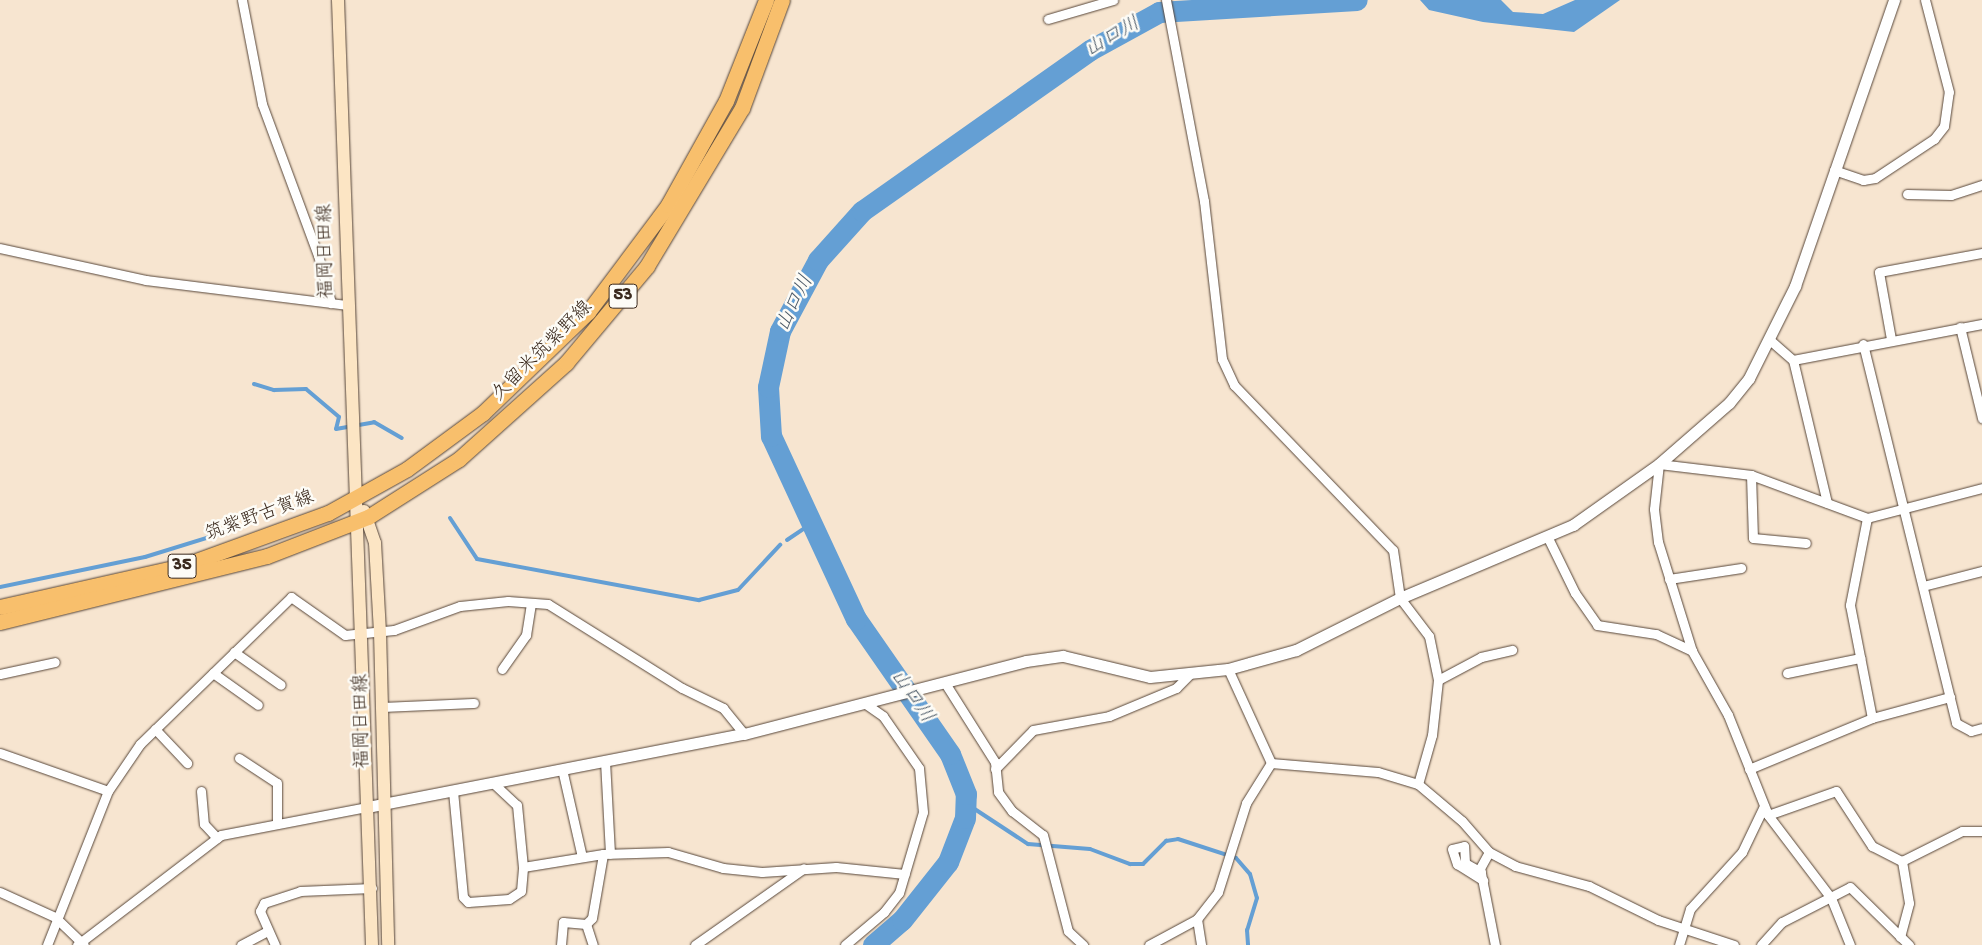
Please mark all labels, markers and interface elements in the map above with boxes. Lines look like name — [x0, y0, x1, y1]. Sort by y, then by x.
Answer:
water label: 山口川 — [1081, 13, 1145, 63]
street label: 福岡日田線 — [315, 203, 339, 299]
water label: 山口川 — [772, 272, 820, 336]
road number: 53 — [608, 280, 638, 312]
street label: 久留米筑紫野線 — [488, 297, 598, 407]
street label: 筑紫野古賀線 — [203, 487, 317, 547]
road number: 35 — [167, 550, 197, 582]
water label: 山口川 — [884, 666, 938, 728]
street label: 福岡日田線 — [351, 673, 375, 769]

